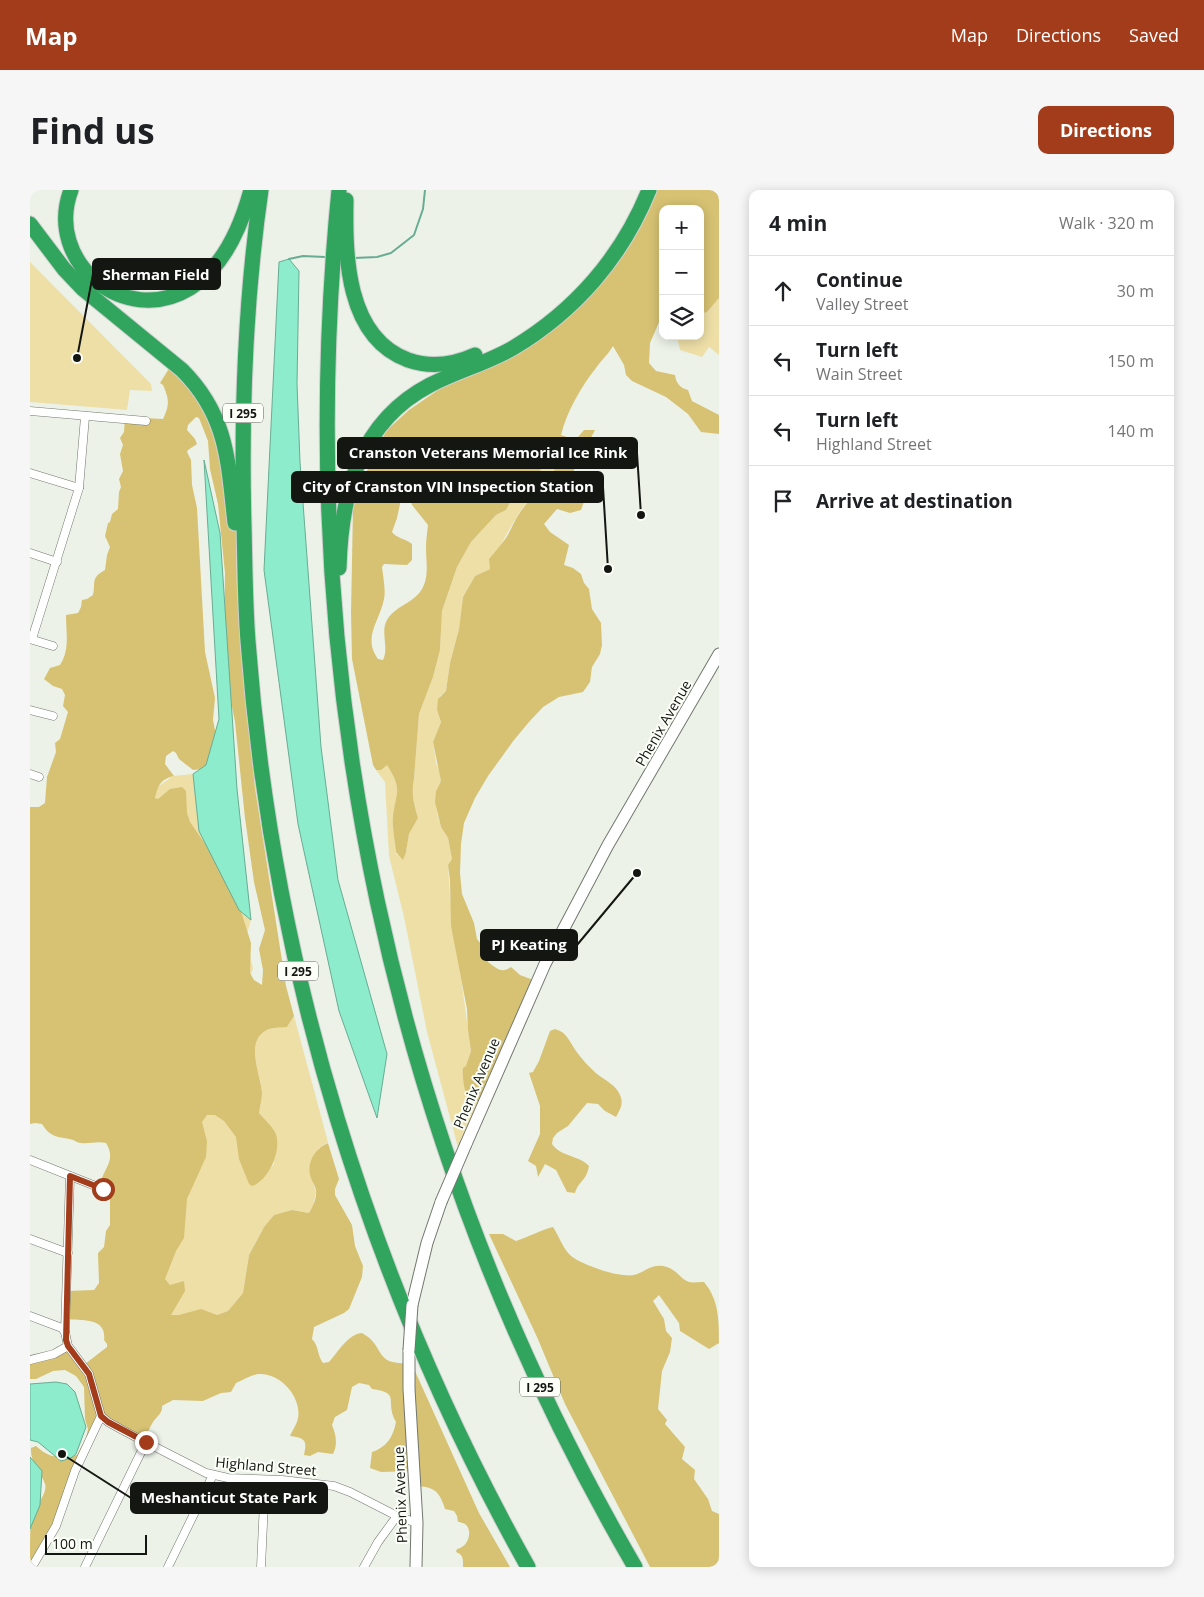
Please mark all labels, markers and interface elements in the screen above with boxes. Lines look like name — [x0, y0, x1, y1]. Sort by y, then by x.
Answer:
text: Map — [25, 19, 77, 52]
text: Map — [951, 23, 988, 47]
text: Directions — [1016, 23, 1101, 47]
text: Saved — [1129, 23, 1179, 47]
button: Directions — [1038, 106, 1174, 154]
text: Find us — [30, 107, 155, 154]
map controls — [659, 205, 704, 340]
button: + — [659, 205, 704, 250]
text: 4 min — [769, 209, 827, 237]
text: Walk · 320 m — [1059, 212, 1154, 234]
button: − — [659, 250, 704, 295]
callout: Sherman Field — [93, 259, 220, 289]
text: Sherman Field — [102, 264, 210, 284]
text: Continue — [816, 267, 903, 293]
icon: ahead — [769, 277, 797, 305]
text: 30 m — [1117, 280, 1154, 302]
text: Valley Street — [816, 293, 908, 315]
button: layers — [659, 295, 704, 340]
text: Turn left — [816, 337, 898, 363]
icon: left — [769, 347, 797, 375]
text: 150 m — [1108, 350, 1154, 372]
text: Wain Street — [816, 363, 902, 385]
road number: I 295 — [223, 404, 263, 422]
text: Turn left — [816, 407, 898, 433]
icon: left — [769, 417, 797, 445]
text: 140 m — [1108, 420, 1154, 442]
text: Highland Street — [816, 433, 932, 455]
callout: Cranston Veterans Memorial Ice Rink — [338, 438, 637, 468]
text: Cranston Veterans Memorial Ice Rink — [349, 442, 628, 462]
callout: City of Cranston VIN Inspection Station — [292, 472, 603, 502]
text: City of Cranston VIN Inspection Station — [302, 476, 594, 496]
icon: arrive — [769, 487, 797, 515]
text: Arrive at destination — [816, 488, 1013, 514]
street label: Phenix Avenue — [631, 676, 695, 770]
callout: PJ Keating — [481, 930, 577, 960]
text: PJ Keating — [491, 934, 567, 954]
road number: I 295 — [278, 961, 318, 980]
street label: Phenix Avenue — [448, 1035, 504, 1131]
route start — [92, 1178, 115, 1201]
road number: I 295 — [520, 1378, 560, 1396]
route end — [135, 1431, 158, 1454]
street label: Phenix Avenue — [389, 1446, 411, 1544]
street label: Highland Street — [215, 1452, 317, 1480]
callout: Meshanticut State Park — [131, 1483, 327, 1513]
text: Meshanticut State Park — [141, 1487, 318, 1507]
scale bar — [45, 1532, 148, 1555]
text: 100 m — [52, 1534, 93, 1553]

